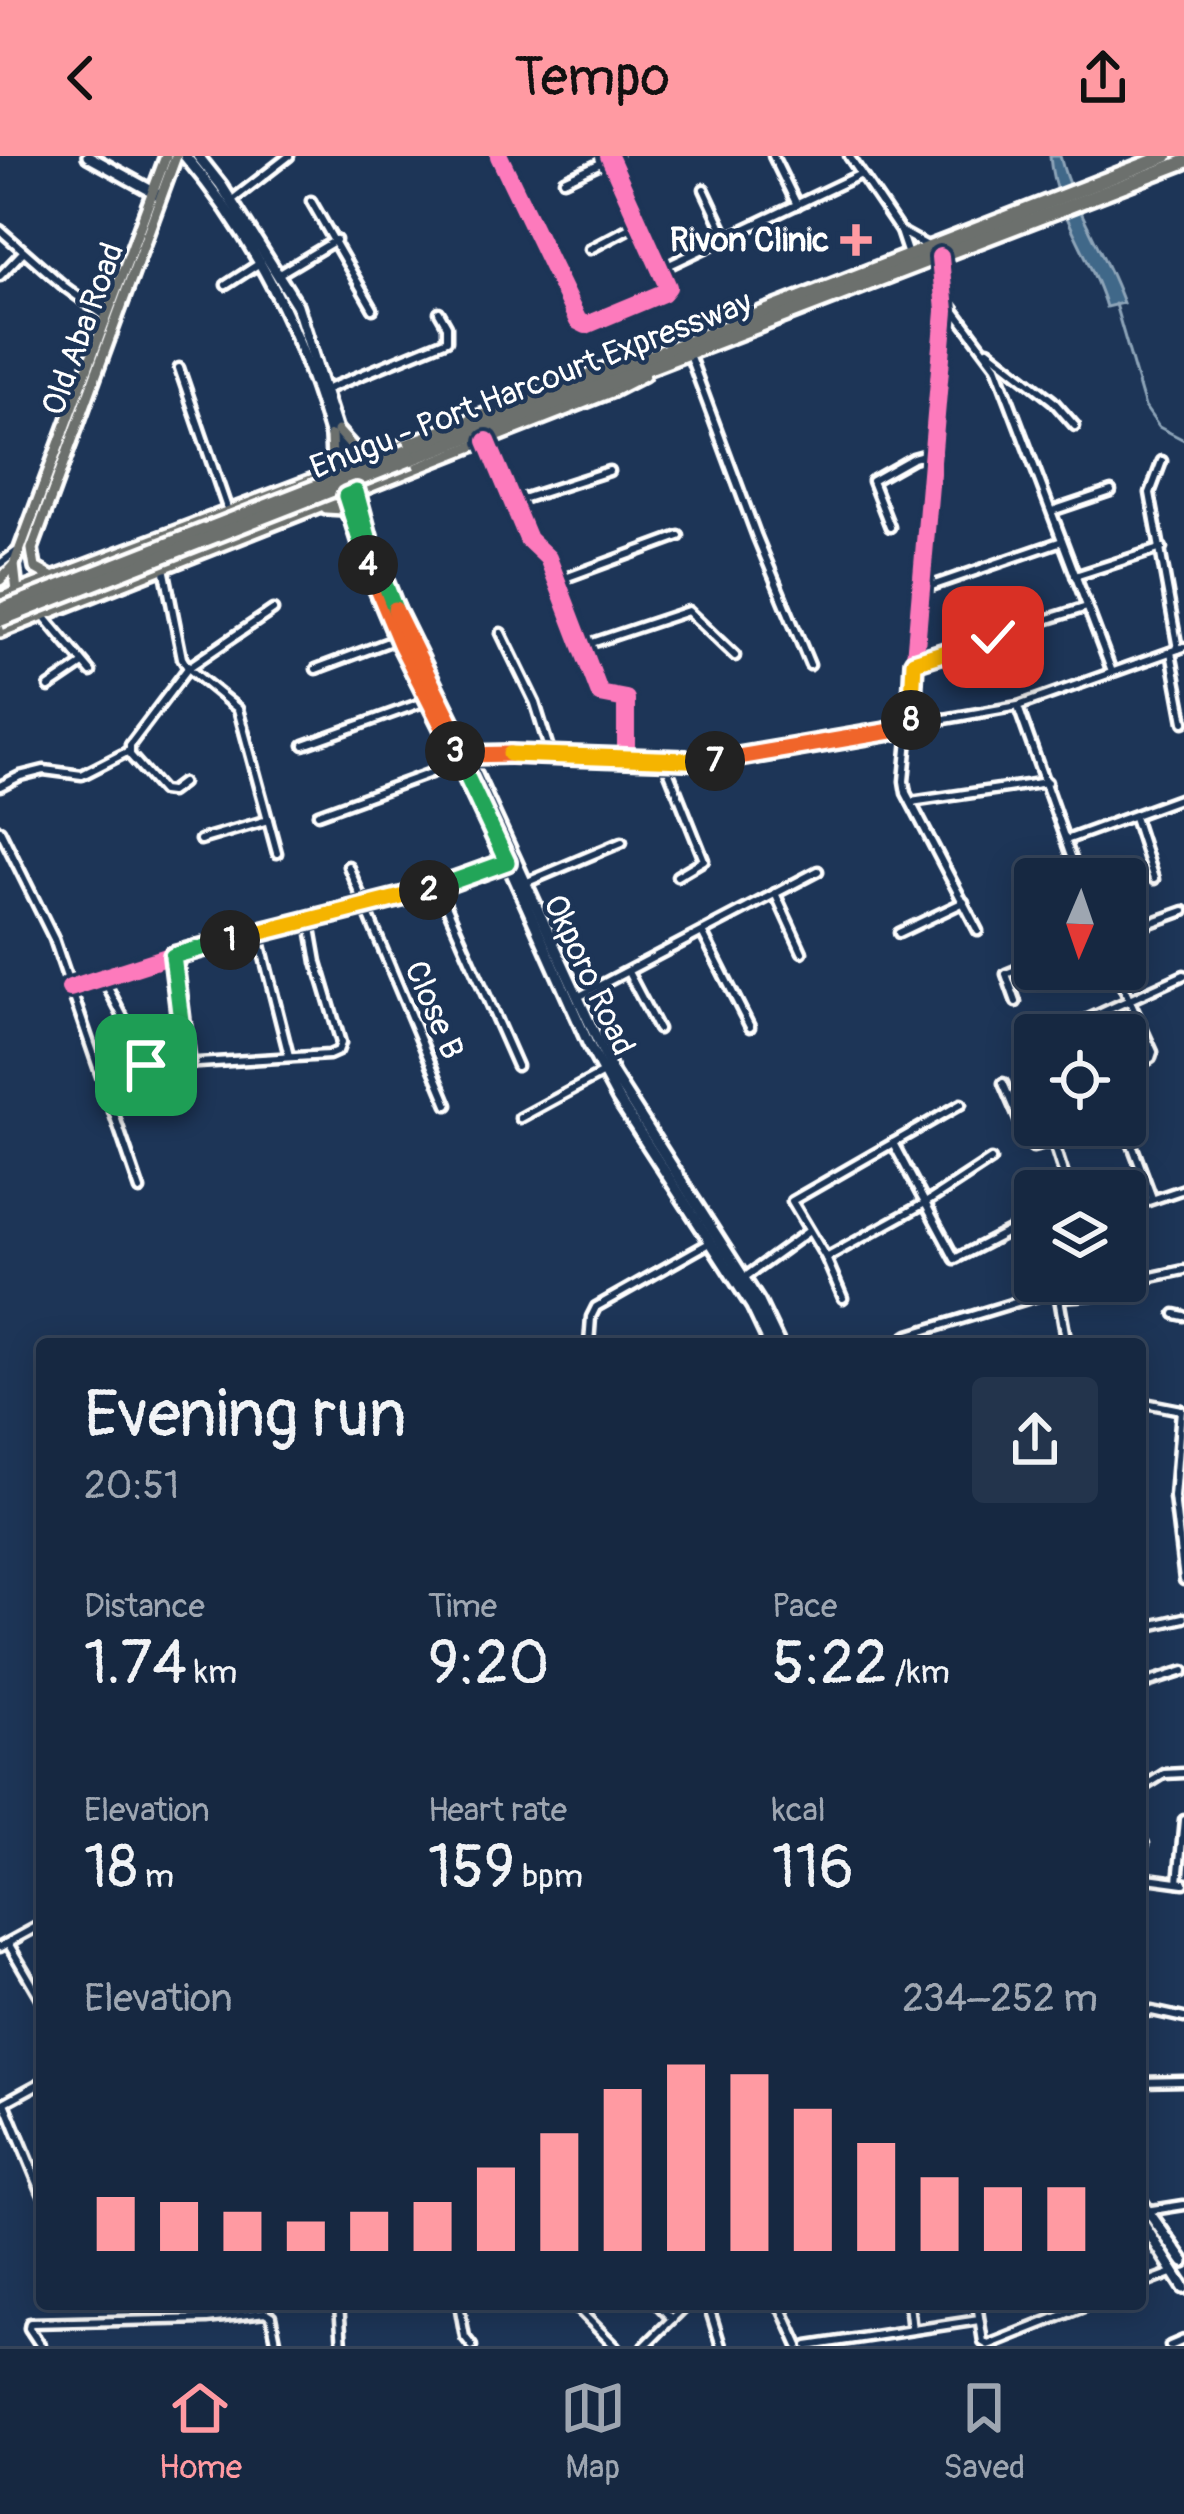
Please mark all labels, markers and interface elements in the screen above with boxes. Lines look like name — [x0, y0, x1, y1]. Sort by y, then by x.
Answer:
text: Tempo — [514, 44, 670, 112]
icon: back — [48, 45, 114, 111]
icon: share — [1070, 45, 1136, 111]
place label: Rivon Clinic — [670, 220, 829, 261]
marker: Rivon Clinic — [840, 224, 872, 256]
street label: Old Aba Road — [33, 237, 133, 421]
street label: Enugu - Port Harcourt Expressway — [304, 282, 758, 488]
pin: 4 — [338, 535, 398, 595]
text: 4 — [358, 544, 378, 585]
pin — [942, 586, 1044, 688]
icon: check — [960, 604, 1026, 670]
pin: 8 — [881, 690, 941, 750]
text: 8 — [903, 699, 919, 740]
pin: 3 — [425, 721, 485, 781]
text: 3 — [446, 730, 464, 771]
pin: 7 — [685, 731, 745, 791]
text: 7 — [706, 740, 724, 781]
north arrow — [1014, 858, 1146, 990]
map controls — [1014, 858, 1146, 1302]
pin: 2 — [399, 860, 459, 920]
text: 2 — [420, 869, 438, 910]
street label: Okporo Road — [534, 888, 644, 1062]
pin: 1 — [200, 910, 260, 970]
text: 1 — [224, 919, 236, 960]
street label: Close B — [395, 955, 473, 1065]
pin — [95, 1014, 197, 1116]
button: locate — [1014, 1014, 1146, 1146]
icon: arrive — [113, 1032, 179, 1098]
button: layers — [1014, 1170, 1146, 1302]
text: Evening run — [84, 1374, 407, 1457]
button: share — [972, 1377, 1098, 1503]
text: 20:51 — [84, 1461, 179, 1510]
text: Distance — [84, 1586, 205, 1627]
text: Time — [428, 1586, 497, 1627]
text: Pace — [772, 1586, 837, 1627]
text: 1.74 — [84, 1627, 187, 1702]
text: 9:20 — [428, 1627, 549, 1702]
text: 5:22 — [772, 1627, 888, 1702]
text: km — [187, 1652, 237, 1693]
text: /km — [888, 1652, 950, 1693]
text: Elevation — [84, 1790, 210, 1831]
text: Heart rate — [428, 1790, 567, 1831]
text: kcal — [772, 1790, 826, 1831]
text: 18 — [84, 1831, 138, 1906]
text: 159 — [428, 1831, 515, 1906]
text: 116 — [772, 1831, 854, 1906]
text: m — [138, 1856, 174, 1897]
text: bpm — [515, 1856, 583, 1897]
text: Elevation — [84, 1974, 233, 2023]
text: 234–252 m — [902, 1974, 1098, 2023]
tab: Home — [159, 2375, 242, 2488]
tab: Map — [560, 2375, 626, 2488]
tab: Saved — [943, 2375, 1025, 2488]

